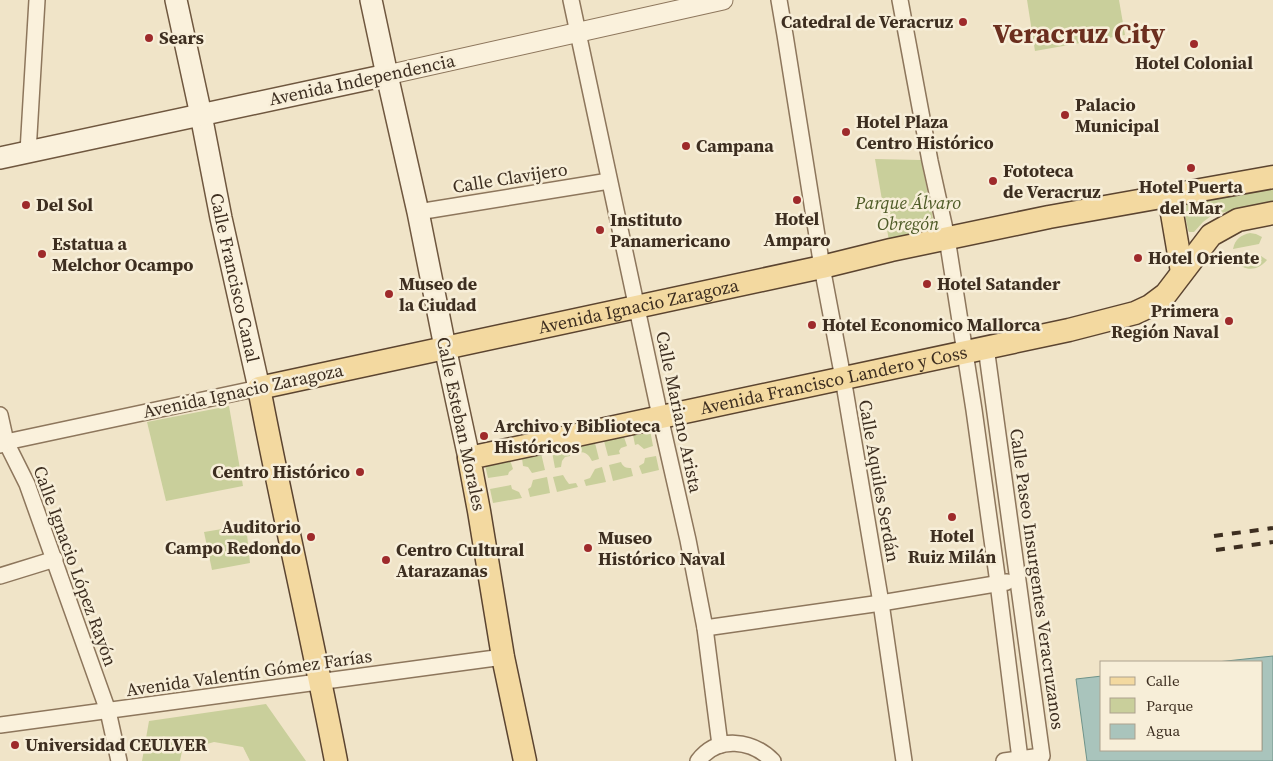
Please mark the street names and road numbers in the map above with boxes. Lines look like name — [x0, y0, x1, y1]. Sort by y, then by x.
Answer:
street label: Avenida Independencia — [267, 47, 458, 111]
street label: Calle Clavijero — [451, 156, 569, 199]
street label: Calle Francisco Canal — [204, 191, 266, 365]
street label: Avenida Ignacio Zaragoza — [536, 272, 742, 340]
street label: Calle Mariano Arista — [650, 329, 709, 496]
street label: Calle Esteban Morales — [431, 335, 492, 513]
street label: Avenida Francisco Landero y Coss — [697, 339, 970, 420]
street label: Avenida Ignacio Zaragoza — [140, 357, 346, 424]
street label: Calle Aquiles Serdán — [853, 398, 906, 564]
street label: Calle Paseo Insurgentes Veracruzanos — [1004, 427, 1071, 731]
street label: Calle Ignacio López Rayón — [28, 462, 123, 670]
street label: Avenida Valentín Gómez Farías — [124, 643, 374, 702]

